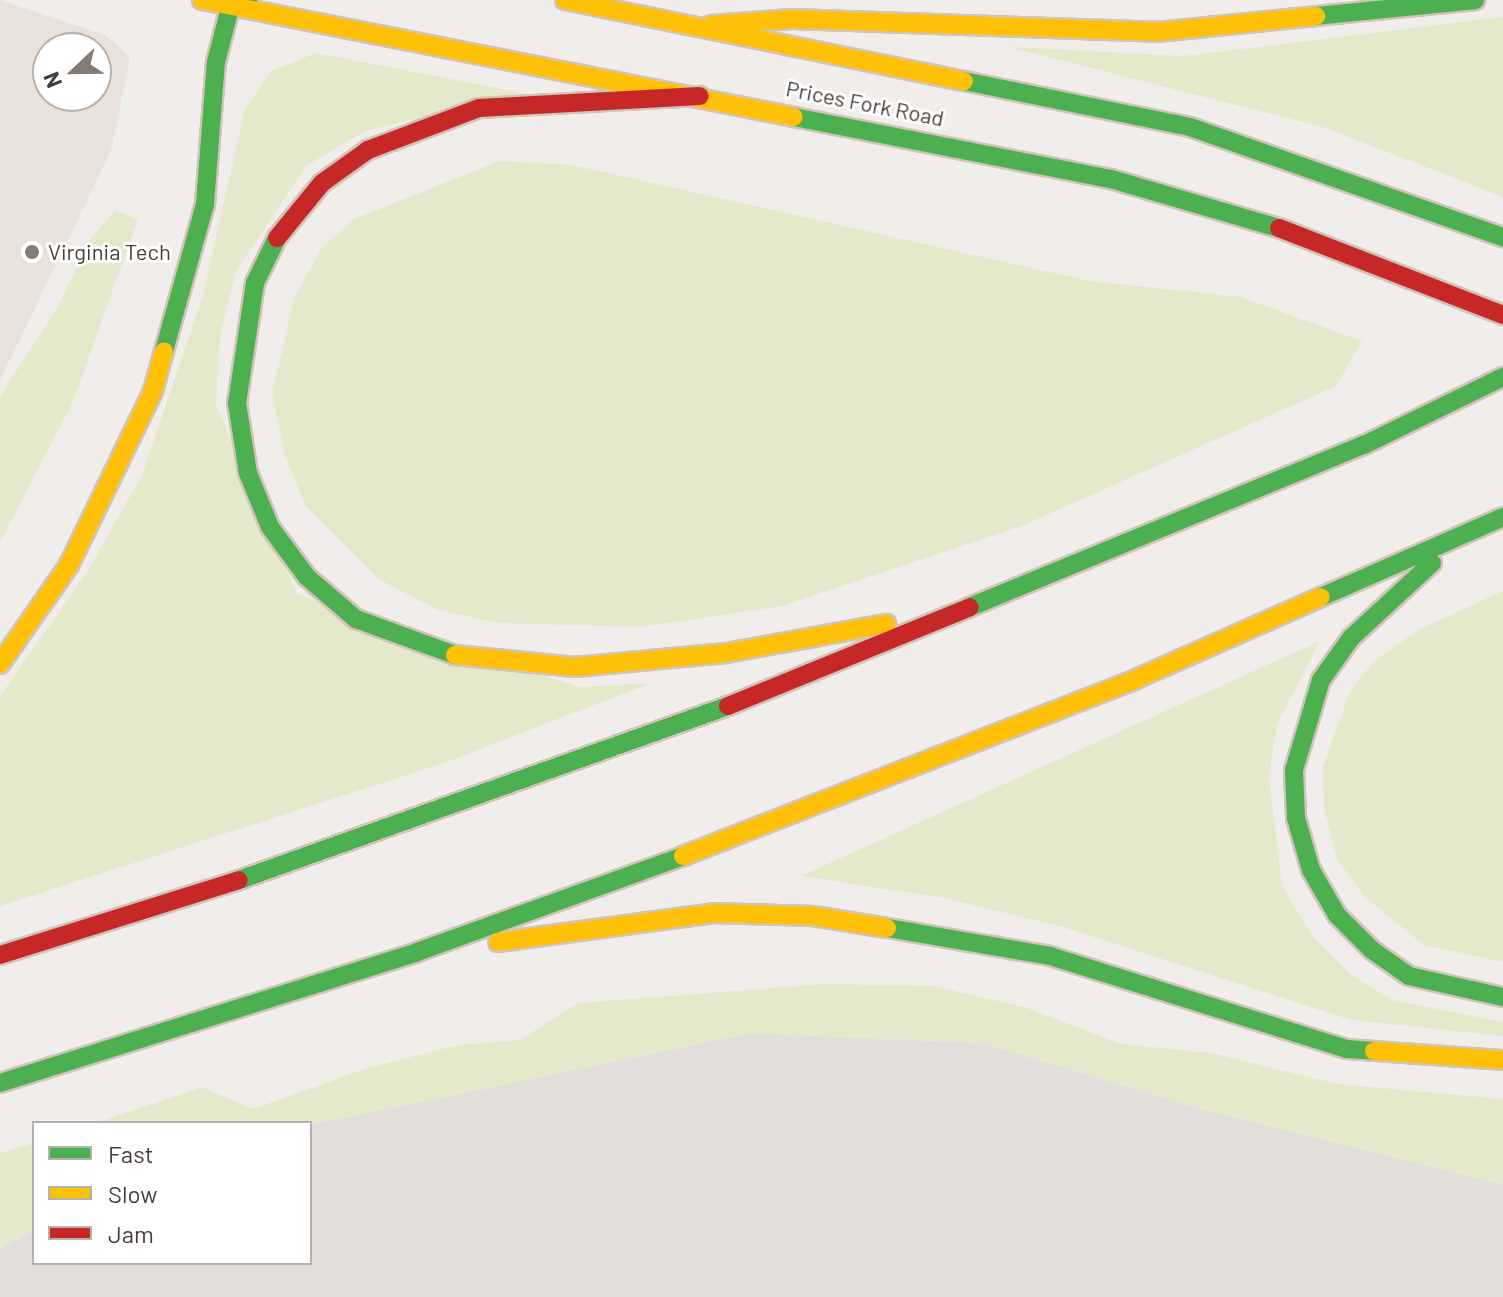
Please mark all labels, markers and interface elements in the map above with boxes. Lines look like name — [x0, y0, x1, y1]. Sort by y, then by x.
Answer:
north arrow — [32, 32, 112, 112]
text: N — [37, 69, 66, 92]
street label: Prices Fork Road — [784, 75, 946, 131]
place label: Virginia Tech — [48, 239, 171, 265]
marker: Virginia Tech — [23, 243, 41, 261]
legend — [32, 1121, 312, 1265]
text: Fast — [108, 1139, 153, 1168]
text: Slow — [108, 1179, 157, 1208]
text: Jam — [108, 1219, 154, 1248]

